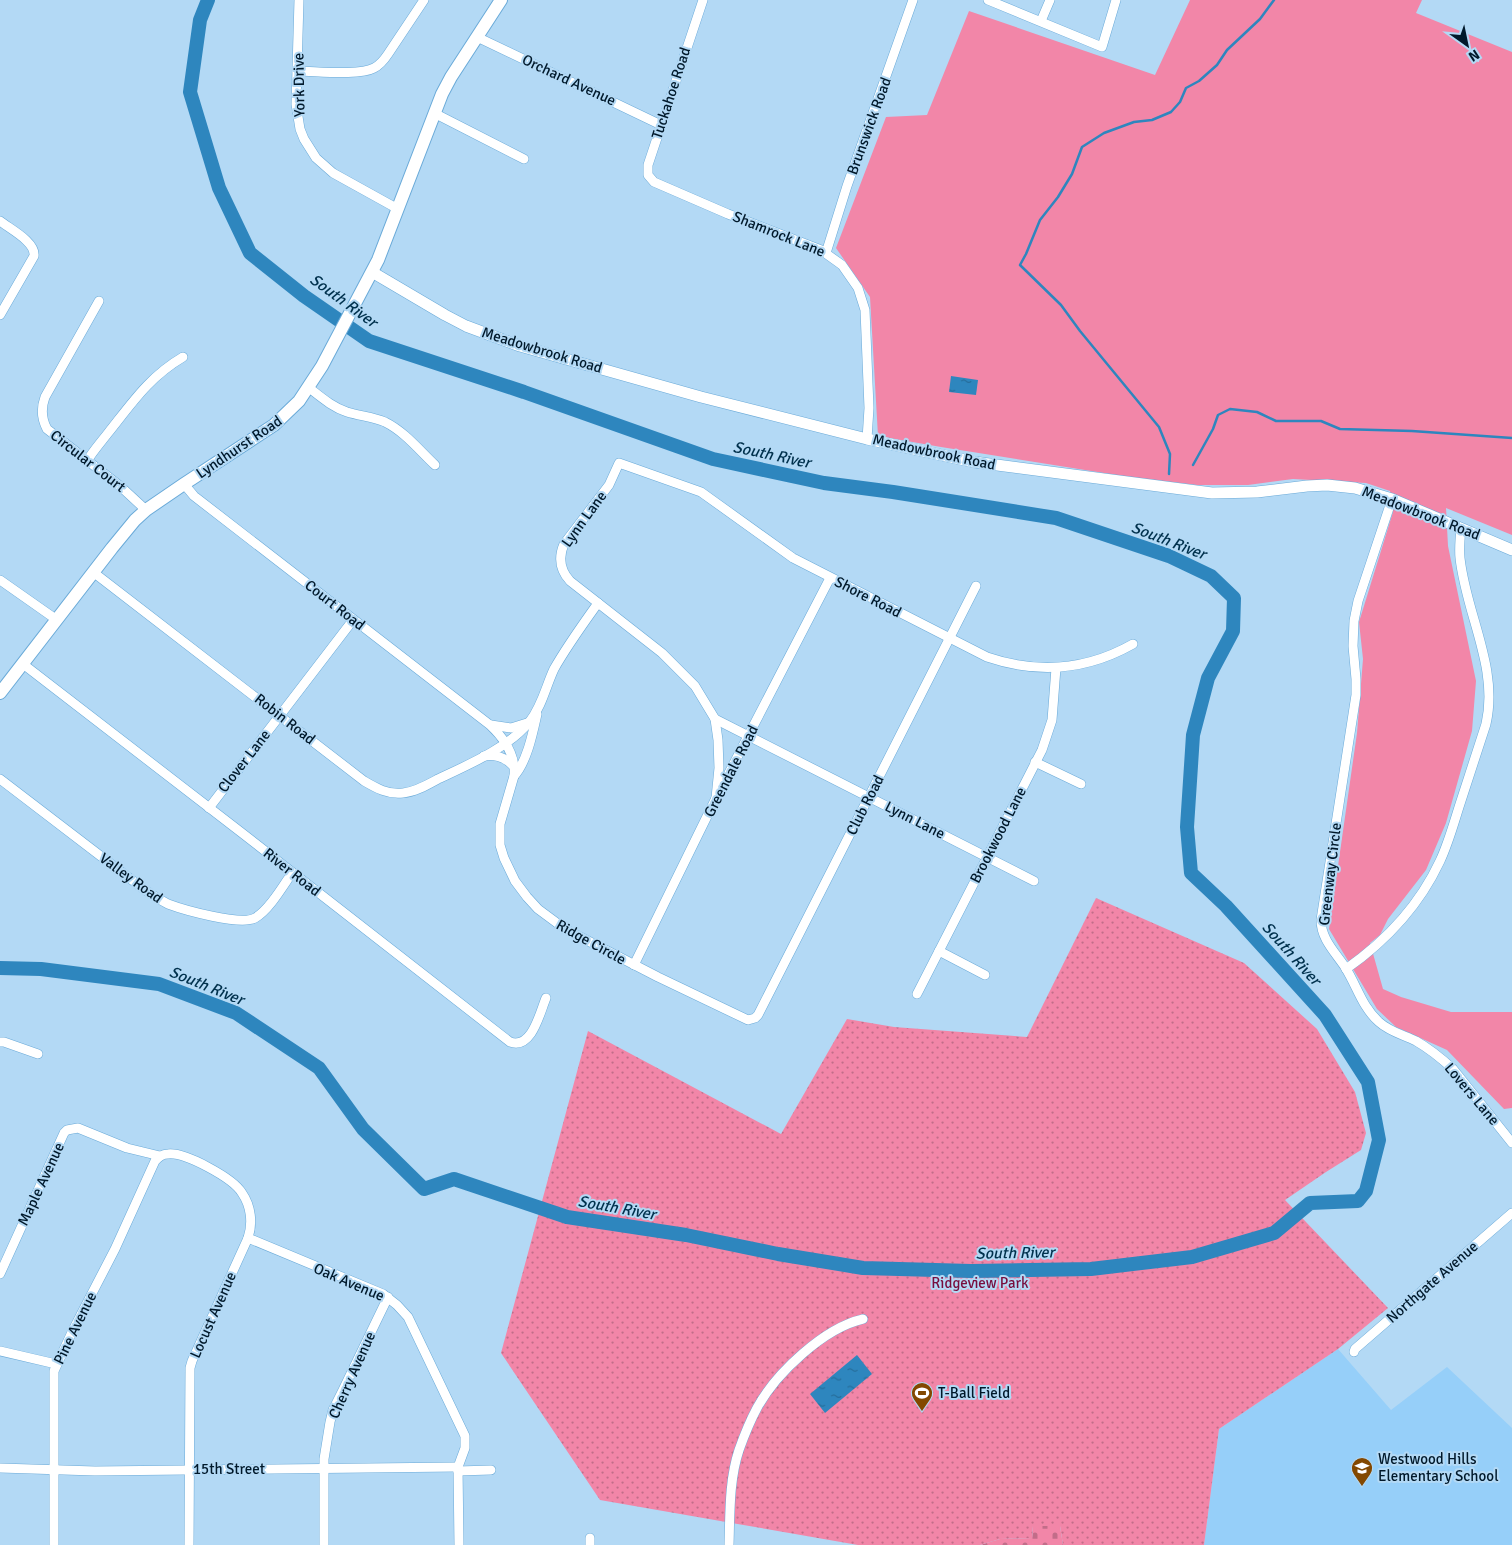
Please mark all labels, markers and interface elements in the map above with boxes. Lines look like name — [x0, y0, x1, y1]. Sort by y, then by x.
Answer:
north arrow — [1442, 20, 1492, 70]
street label: Tuckahoe Road — [648, 45, 694, 141]
text: N — [1465, 46, 1483, 65]
street label: Orchard Avenue — [519, 50, 619, 110]
street label: York Drive — [289, 53, 309, 117]
street label: Brunswick Road — [843, 75, 895, 177]
street label: Shamrock Lane — [730, 207, 828, 261]
water label: South River — [306, 270, 383, 333]
street label: Meadowbrook Road — [479, 323, 605, 377]
street label: Lyndhurst Road — [193, 412, 285, 482]
street label: Circular Court — [47, 426, 129, 496]
street label: Meadowbrook Road — [871, 430, 997, 474]
water label: South River — [731, 437, 814, 473]
street label: Meadowbrook Road — [1359, 482, 1483, 544]
street label: Lynn Lane — [558, 488, 610, 550]
water label: South River — [1128, 518, 1211, 565]
street label: Shore Road — [832, 573, 904, 621]
street label: Court Road — [301, 576, 369, 634]
street label: Robin Road — [251, 690, 319, 748]
street label: Greendale Road — [700, 722, 762, 820]
street label: Clover Lane — [214, 726, 274, 796]
street label: Club Road — [842, 772, 888, 838]
street label: Brookwood Lane — [966, 784, 1030, 886]
street label: Lynn Lane — [882, 797, 948, 843]
street label: Greenway Circle — [1315, 822, 1345, 926]
street label: River Road — [260, 844, 324, 900]
street label: Valley Road — [96, 849, 166, 907]
street label: Ridge Circle — [553, 915, 629, 969]
water label: South River — [1258, 918, 1326, 991]
water label: South River — [166, 962, 249, 1011]
street label: Lovers Lane — [1441, 1059, 1503, 1129]
street label: Maple Avenue — [14, 1140, 68, 1228]
water label: South River — [576, 1191, 659, 1225]
street label: Northgate Avenue — [1383, 1237, 1481, 1327]
water label: South River — [976, 1242, 1057, 1264]
street label: Oak Avenue — [311, 1259, 387, 1305]
street label: Locust Avenue — [186, 1269, 240, 1361]
park label: Ridgeview Park — [931, 1274, 1029, 1292]
street label: Pine Avenue — [50, 1289, 100, 1367]
street label: Cherry Avenue — [325, 1329, 379, 1421]
sports icon: T-Ball Field — [910, 1381, 934, 1412]
place label: T-Ball Field — [938, 1384, 1010, 1402]
place label: Westwood Hills Elementary School — [1378, 1450, 1499, 1485]
school or university icon: Westwood Hills Elementary School — [1350, 1456, 1374, 1487]
street label: 15th Street — [193, 1460, 265, 1478]

